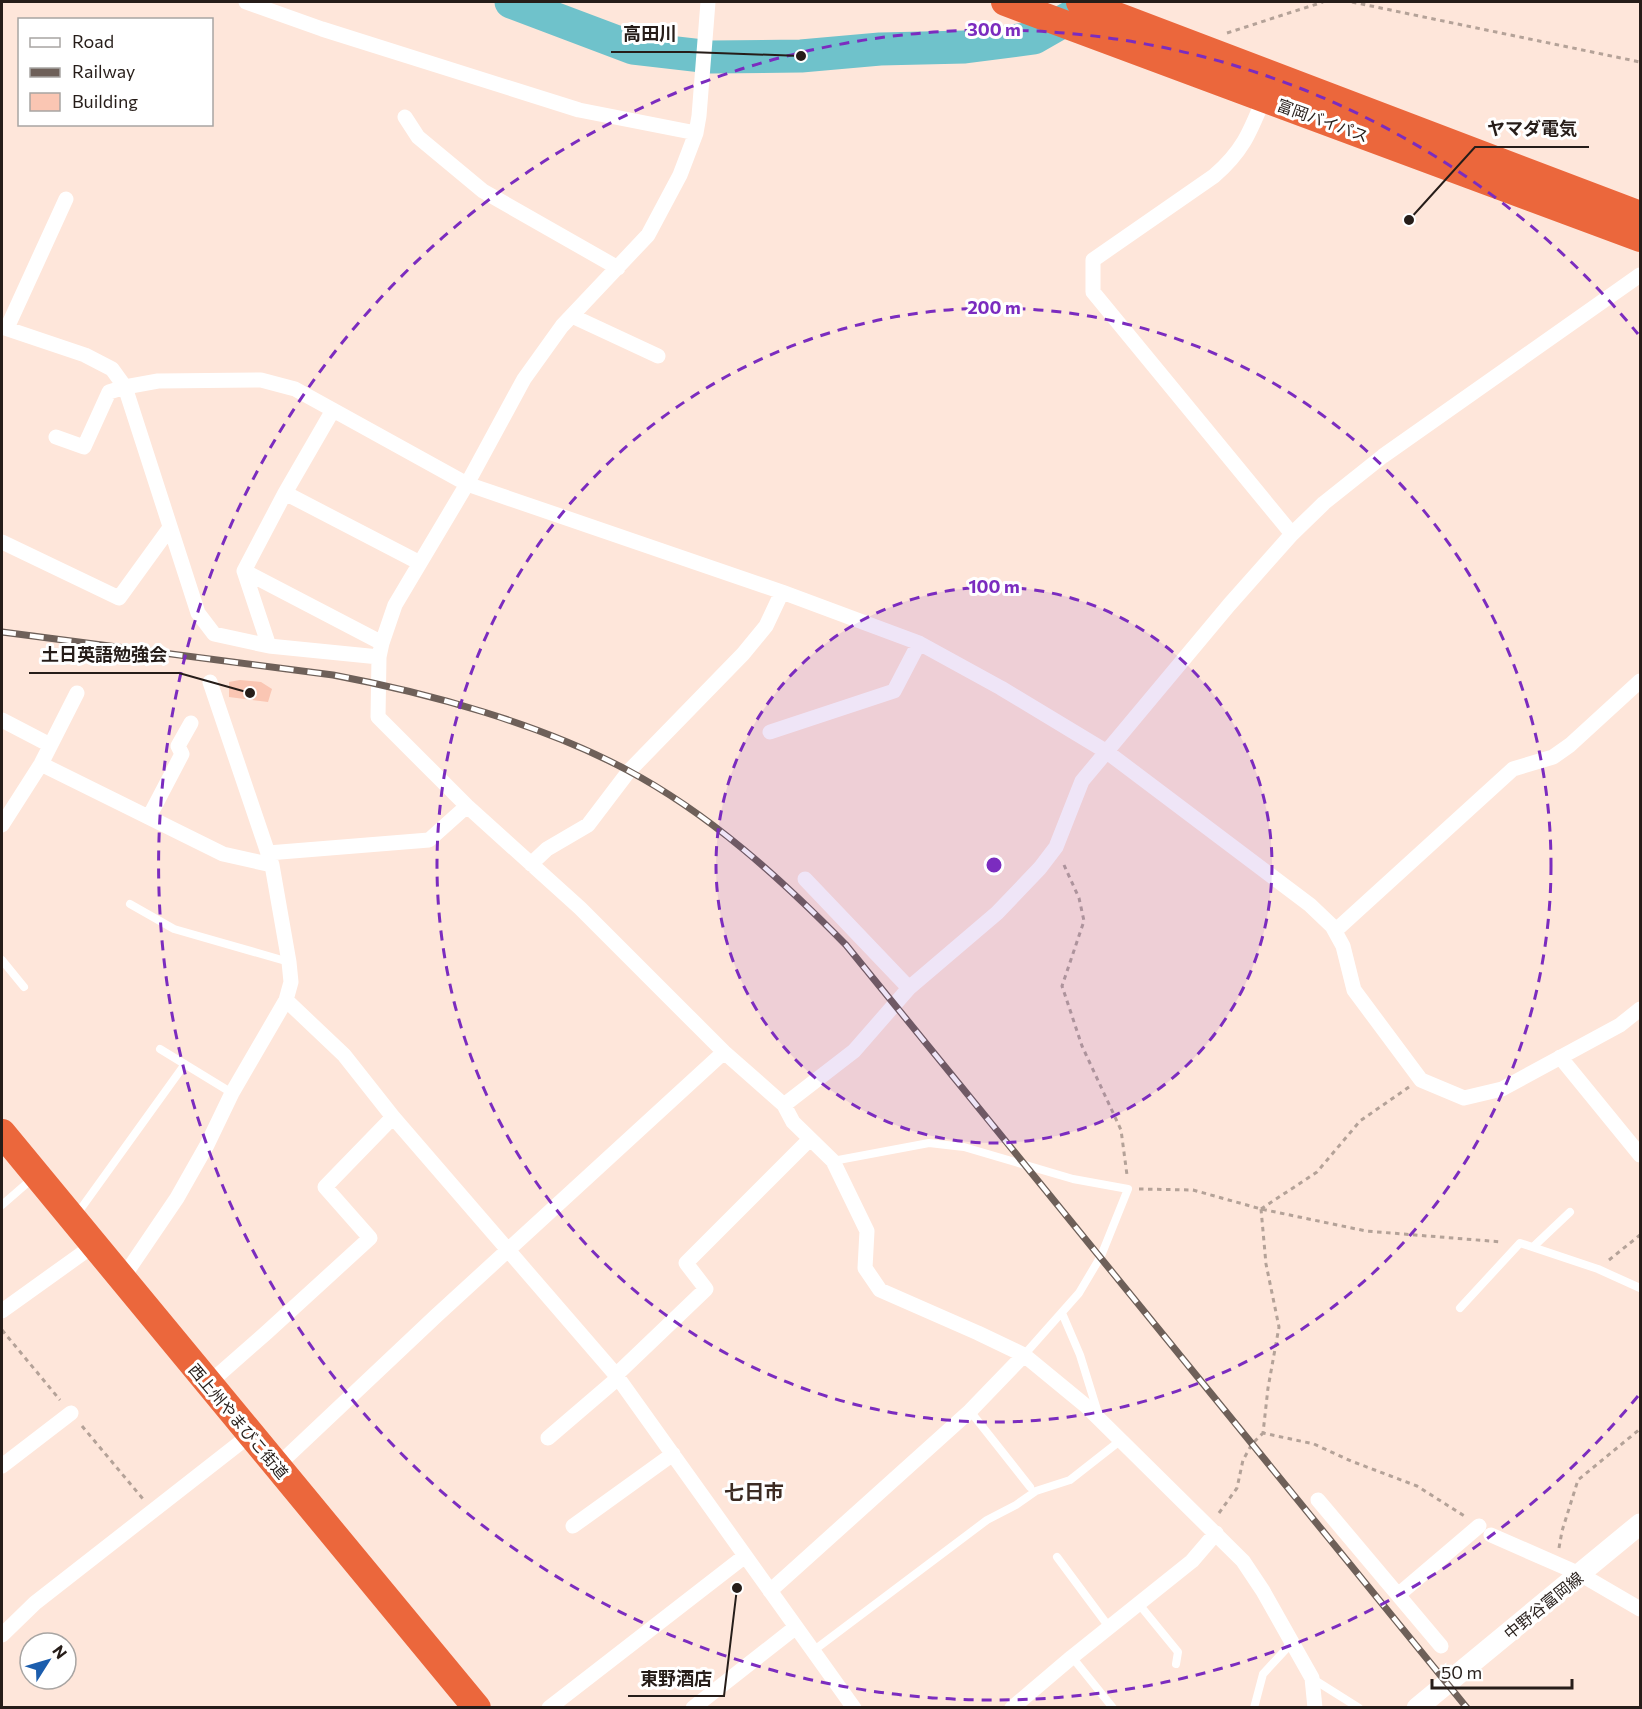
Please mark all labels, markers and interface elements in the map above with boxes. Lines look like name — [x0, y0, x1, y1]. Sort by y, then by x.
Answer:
callout: 高田川 — [611, 16, 689, 52]
legend — [18, 18, 213, 126]
text: 300 m — [967, 18, 1021, 40]
text: 高田川 — [623, 22, 677, 44]
text: Road — [72, 30, 114, 52]
text: Railway — [72, 60, 135, 82]
text: Building — [72, 90, 138, 112]
street label: 富岡バイパス — [1275, 95, 1371, 145]
callout: ヤマダ電気 — [1475, 111, 1589, 147]
text: ヤマダ電気 — [1487, 117, 1577, 139]
text: 200 m — [967, 296, 1021, 318]
text: 100 m — [968, 575, 1020, 597]
callout: 土日英語勉強会 — [29, 637, 179, 673]
text: 土日英語勉強会 — [41, 643, 167, 665]
centre of rings — [984, 855, 1004, 875]
street label: 西上州やまびこ街道 — [185, 1360, 293, 1482]
district label: 七日市 — [724, 1479, 784, 1503]
street label: 中野谷富岡線 — [1500, 1567, 1586, 1643]
north arrow — [18, 1631, 78, 1691]
text: N — [49, 1641, 72, 1662]
scale bar — [1432, 1652, 1572, 1690]
callout: 東野酒店 — [628, 1660, 724, 1696]
text: 50 m — [1441, 1661, 1482, 1683]
text: 東野酒店 — [640, 1667, 712, 1689]

